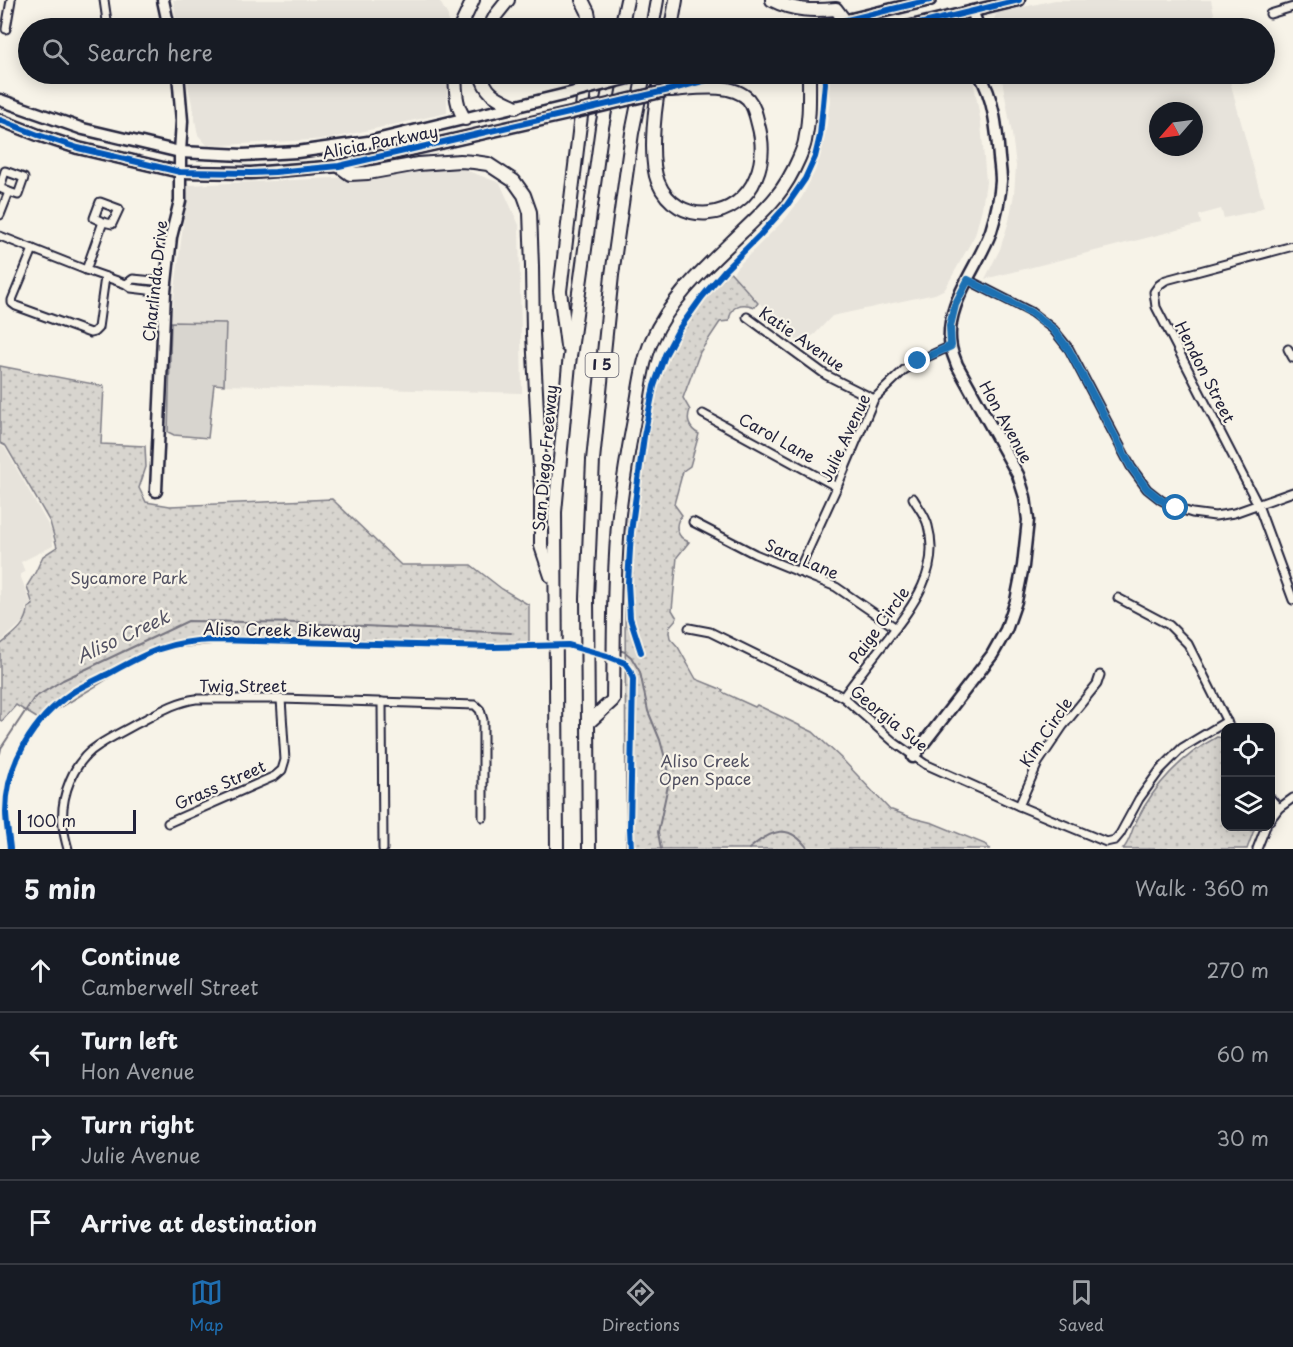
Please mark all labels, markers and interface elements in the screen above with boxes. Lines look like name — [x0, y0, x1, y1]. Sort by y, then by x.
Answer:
search box — [18, 18, 1275, 84]
icon: search — [39, 35, 72, 68]
text: Search here — [87, 35, 213, 68]
north arrow — [1149, 102, 1203, 156]
street label: Alicia Parkway — [320, 118, 440, 164]
street label: Charlinda Drive — [136, 219, 172, 343]
street label: Katie Avenue — [755, 300, 850, 377]
street label: Hendon Street — [1170, 316, 1242, 427]
route end — [904, 347, 930, 373]
road number: I 5 — [586, 353, 618, 377]
street label: Hon Avenue — [974, 376, 1040, 467]
street label: San Diego Freeway — [526, 384, 562, 532]
street label: Julie Avenue — [813, 389, 875, 486]
street label: Carol Lane — [735, 406, 820, 468]
route start — [1162, 494, 1188, 520]
street label: Sara Lane — [762, 532, 843, 584]
park label: Sycamore Park — [70, 565, 188, 589]
street label: Paige Circle — [842, 581, 914, 668]
water label: Aliso Creek — [71, 602, 174, 669]
street label: Aliso Creek Bikeway — [203, 616, 361, 642]
street label: Twig Street — [199, 673, 287, 697]
street label: Georgia Sue — [846, 678, 934, 756]
street label: Kim Circle — [1013, 692, 1077, 771]
map controls — [1221, 723, 1275, 831]
button: locate — [1221, 723, 1275, 777]
park label: Aliso Creek Open Space — [659, 748, 751, 790]
street label: Grass Street — [170, 753, 269, 815]
button: layers — [1221, 777, 1275, 831]
scale bar — [18, 807, 136, 834]
text: 100 m — [27, 808, 76, 832]
text: 5 min — [24, 869, 96, 908]
text: Walk · 360 m — [1135, 873, 1269, 903]
text: Continue — [81, 939, 180, 972]
icon: ahead — [24, 954, 57, 987]
text: 270 m — [1206, 955, 1269, 985]
text: Camberwell Street — [81, 972, 258, 1002]
text: Turn left — [81, 1023, 178, 1056]
icon: left — [24, 1038, 57, 1071]
text: 60 m — [1217, 1039, 1269, 1069]
text: Hon Avenue — [81, 1056, 195, 1086]
text: Turn right — [81, 1107, 194, 1140]
icon: right — [24, 1122, 57, 1155]
text: 30 m — [1216, 1123, 1269, 1153]
text: Julie Avenue — [81, 1140, 200, 1170]
icon: arrive — [24, 1206, 57, 1239]
text: Arrive at destination — [81, 1206, 317, 1239]
tab: Map — [189, 1276, 223, 1336]
tab: Directions — [602, 1276, 680, 1336]
tab: Saved — [1058, 1276, 1104, 1336]

